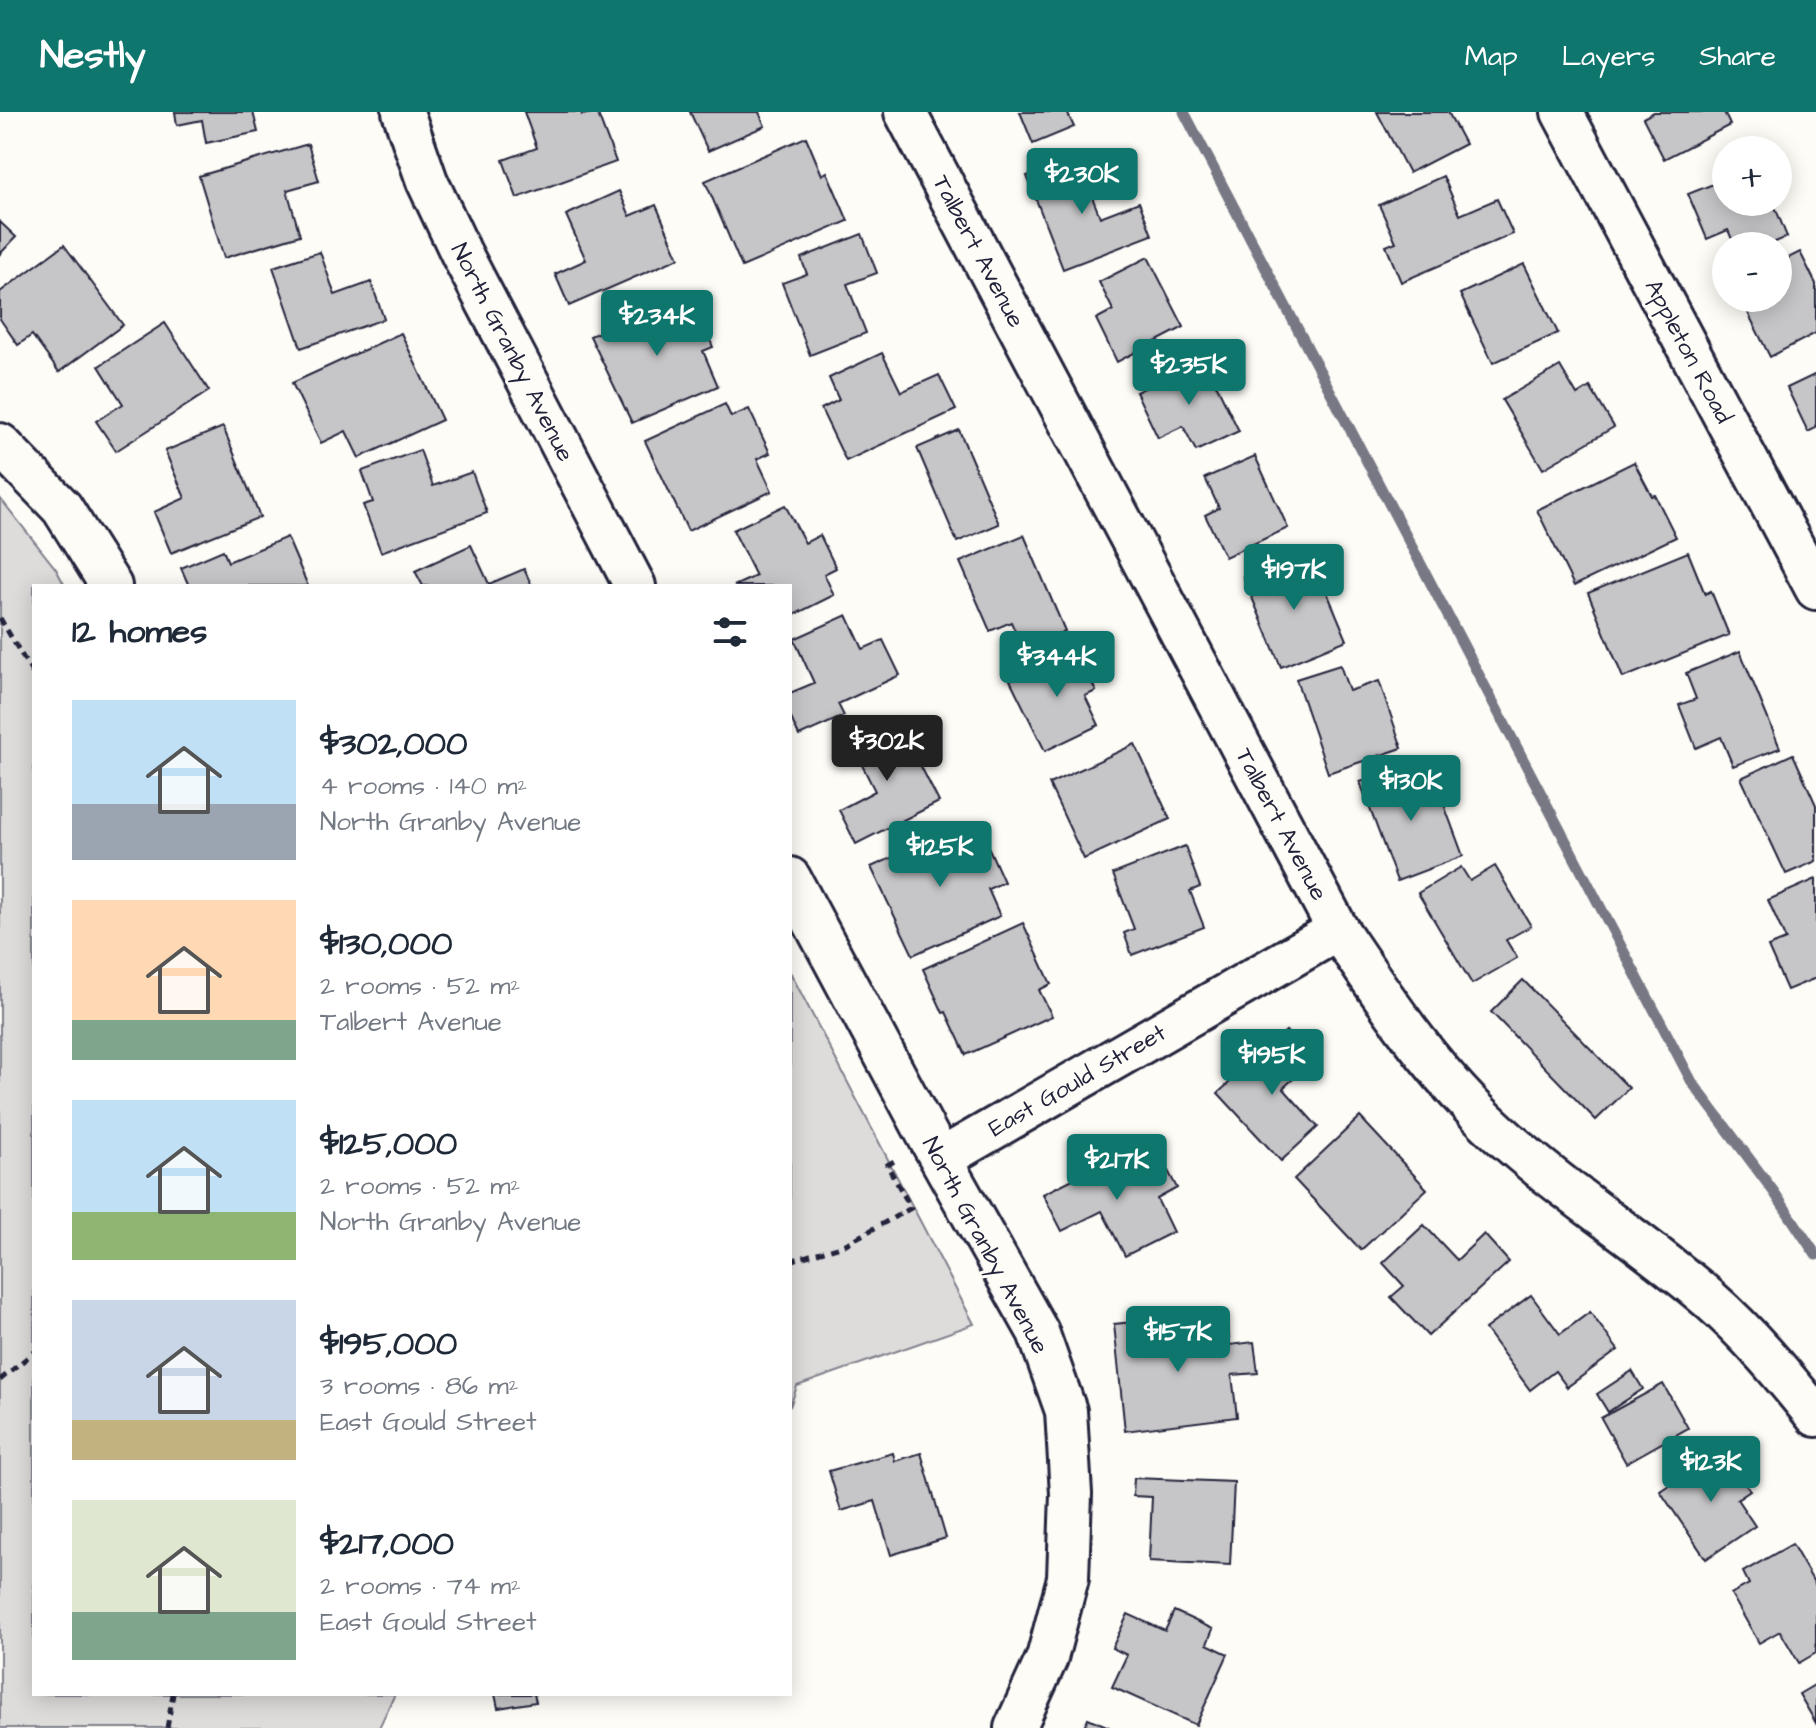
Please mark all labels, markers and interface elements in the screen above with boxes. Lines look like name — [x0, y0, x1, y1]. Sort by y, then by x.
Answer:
text: Nestly — [40, 30, 146, 82]
text: Map — [1465, 37, 1518, 76]
text: Layers — [1562, 37, 1655, 76]
text: Share — [1699, 37, 1776, 76]
map controls — [1712, 136, 1792, 312]
button: + — [1712, 136, 1792, 216]
pin: $230K — [1026, 148, 1138, 216]
text: $230K — [1045, 156, 1119, 192]
street label: Talbert Avenue — [924, 169, 1033, 334]
button: − — [1712, 232, 1792, 312]
street label: North Granby Avenue — [441, 237, 582, 468]
street label: Appleton Road — [1636, 273, 1740, 430]
pin: $234K — [601, 290, 713, 358]
text: $234K — [619, 298, 695, 334]
pin: $235K — [1133, 339, 1245, 407]
text: $235K — [1151, 347, 1227, 383]
pin: $197K — [1238, 544, 1350, 612]
text: $197K — [1262, 552, 1326, 588]
text: 12 homes — [72, 608, 207, 656]
icon: filters — [708, 610, 752, 654]
pin: $344K — [1001, 631, 1113, 699]
text: $344K — [1018, 639, 1096, 675]
pin: $302K — [831, 715, 943, 783]
text: $302,000 — [320, 720, 468, 768]
text: $302K — [850, 723, 924, 759]
icon: home — [136, 732, 232, 828]
street label: Talbert Avenue — [1227, 742, 1336, 907]
pin: $130K — [1355, 755, 1467, 823]
text: $130K — [1379, 763, 1443, 799]
text: 4 rooms · 140 m² — [320, 768, 527, 804]
text: North Granby Avenue — [320, 804, 581, 840]
pin: $125K — [884, 821, 996, 889]
text: $125K — [907, 829, 973, 865]
text: $130,000 — [320, 920, 452, 968]
icon: home — [136, 932, 232, 1028]
text: 2 rooms · 52 m² — [320, 968, 520, 1004]
text: Talbert Avenue — [320, 1004, 502, 1040]
street label: East Gould Street — [982, 1016, 1173, 1146]
pin: $195K — [1216, 1029, 1328, 1097]
text: $195K — [1239, 1037, 1305, 1073]
text: $125,000 — [320, 1120, 457, 1168]
street label: North Granby Avenue — [913, 1131, 1057, 1360]
icon: home — [136, 1132, 232, 1228]
pin: $217K — [1061, 1134, 1173, 1202]
text: $217K — [1085, 1142, 1149, 1178]
text: 2 rooms · 52 m² — [320, 1168, 520, 1204]
text: North Granby Avenue — [320, 1204, 581, 1240]
pin: $157K — [1122, 1306, 1234, 1374]
text: $157K — [1144, 1314, 1212, 1350]
text: $195,000 — [320, 1320, 457, 1368]
icon: home — [136, 1332, 232, 1428]
text: 3 rooms · 86 m² — [320, 1368, 519, 1404]
text: East Gould Street — [320, 1404, 536, 1440]
pin: $123K — [1655, 1436, 1767, 1504]
text: $123K — [1680, 1444, 1742, 1480]
text: $217,000 — [320, 1520, 454, 1568]
icon: home — [136, 1532, 232, 1628]
text: 2 rooms · 74 m² — [320, 1568, 521, 1604]
text: East Gould Street — [320, 1604, 536, 1640]

